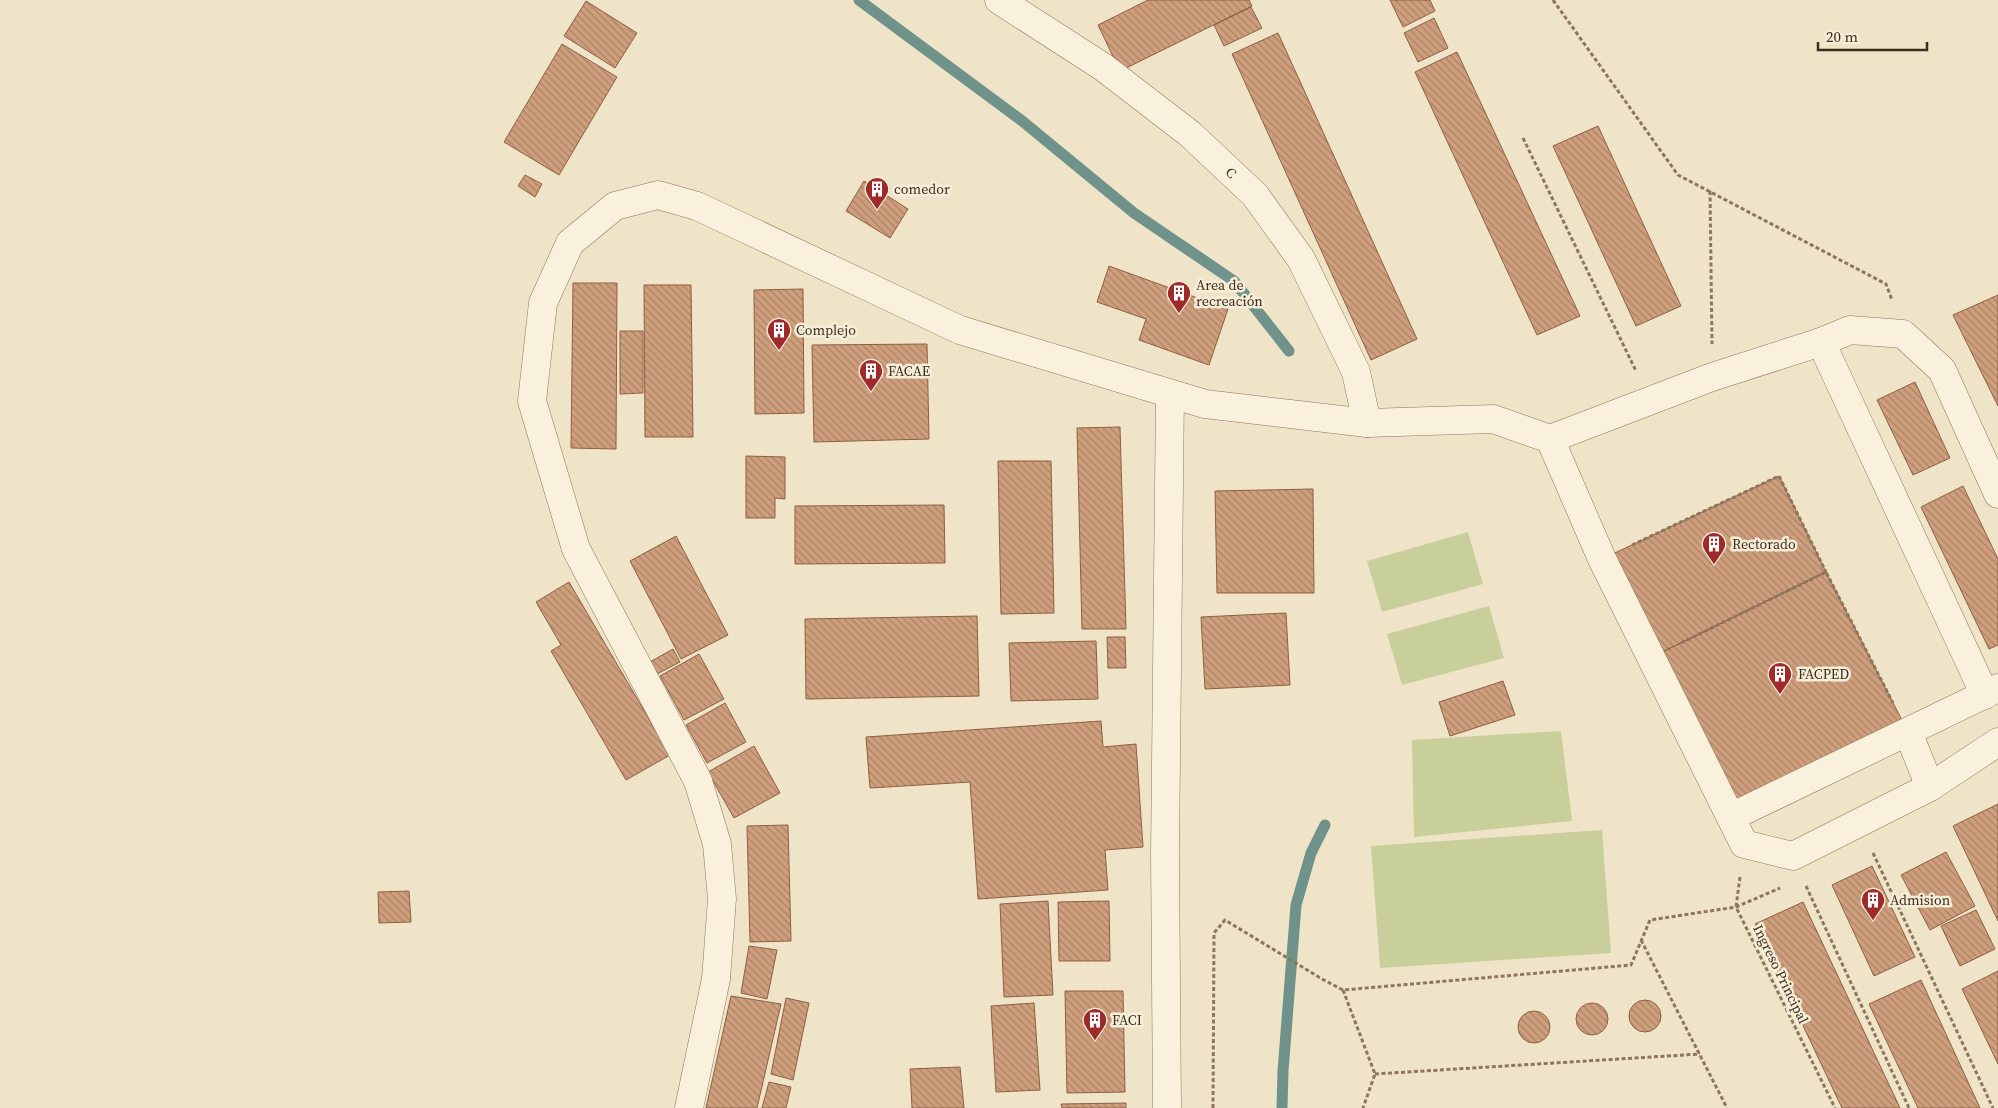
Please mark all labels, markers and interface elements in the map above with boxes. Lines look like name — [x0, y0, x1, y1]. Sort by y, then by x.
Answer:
scale bar — [1818, 20, 1927, 52]
text: 20 m — [1826, 26, 1858, 47]
street label: C — [1221, 162, 1241, 183]
building icon: comedor — [864, 176, 890, 210]
place label: comedor — [894, 179, 950, 199]
place label: Area de recreación — [1196, 275, 1263, 311]
building icon: Area de recreación — [1166, 280, 1192, 314]
building icon: Complejo — [766, 317, 792, 351]
place label: Complejo — [796, 320, 856, 340]
building icon: FACAE — [858, 358, 884, 392]
place label: FACAE — [888, 361, 930, 381]
building icon: Rectorado — [1701, 531, 1727, 565]
place label: Rectorado — [1732, 534, 1796, 554]
building icon: FACPED — [1767, 661, 1793, 695]
place label: FACPED — [1798, 664, 1849, 684]
building icon: Admision — [1860, 887, 1886, 921]
place label: Admision — [1890, 890, 1951, 910]
street label: Ingreso Principal — [1748, 921, 1814, 1027]
building icon: FACI — [1082, 1007, 1108, 1041]
place label: FACI — [1112, 1010, 1142, 1030]

